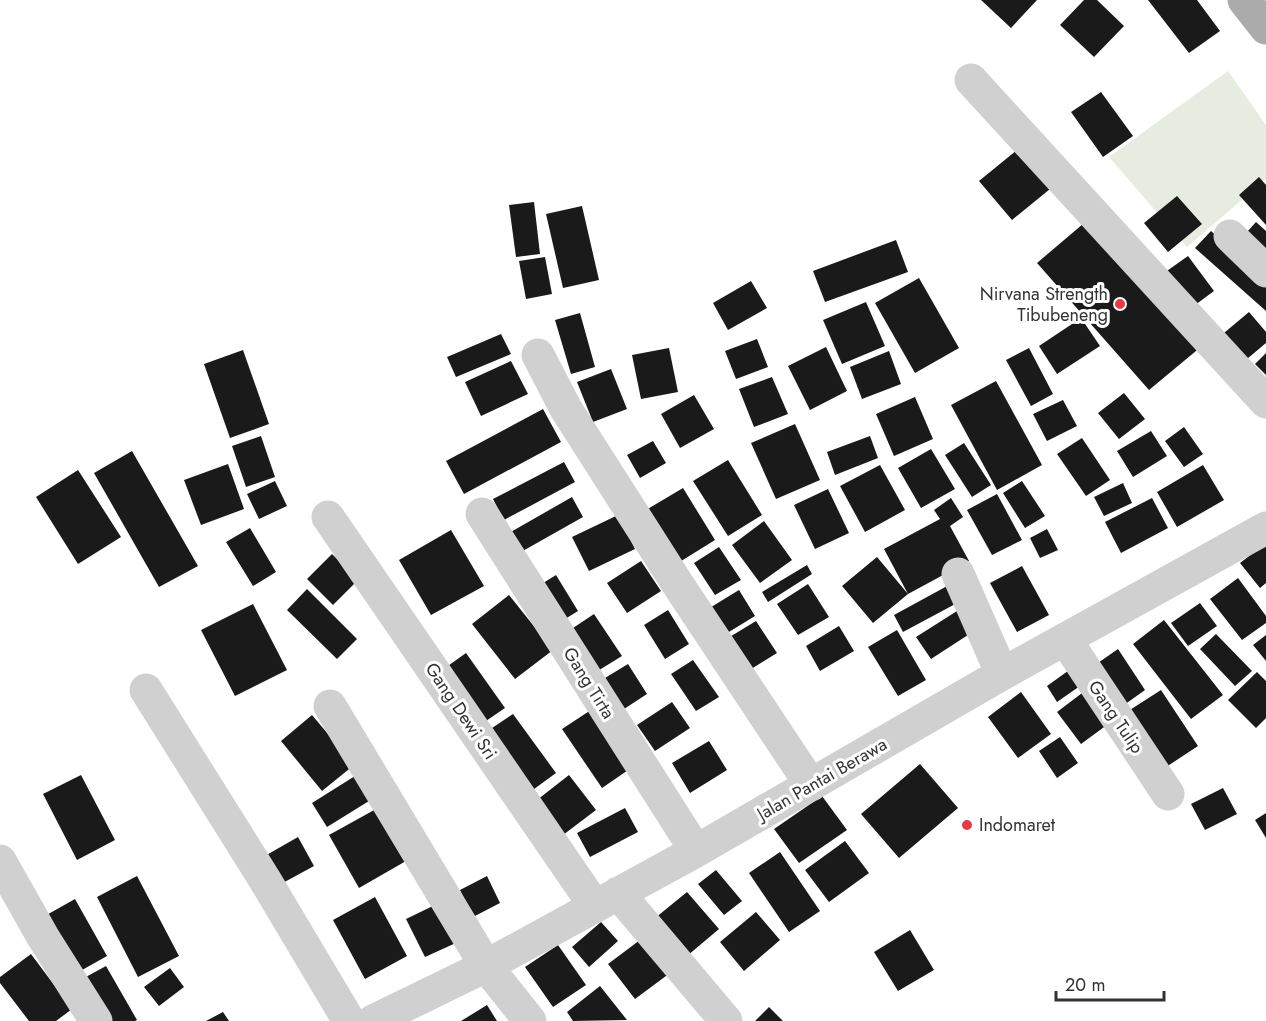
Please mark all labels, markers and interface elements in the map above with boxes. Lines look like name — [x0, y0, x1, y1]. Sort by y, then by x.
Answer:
place label: Nirvana Strength Tibubeneng — [980, 281, 1108, 328]
marker: Nirvana Strength Tibubeneng — [1113, 297, 1127, 311]
street label: Gang Tirta — [557, 642, 621, 724]
street label: Gang Dewi Sri — [419, 657, 503, 765]
street label: Gang Tulip — [1082, 675, 1150, 759]
street label: Jalan Pantai Berawa — [751, 731, 892, 828]
place label: Indomaret — [979, 812, 1056, 838]
marker: Indomaret — [960, 818, 974, 832]
scale bar — [1056, 964, 1164, 1002]
text: 20 m — [1065, 972, 1105, 998]

